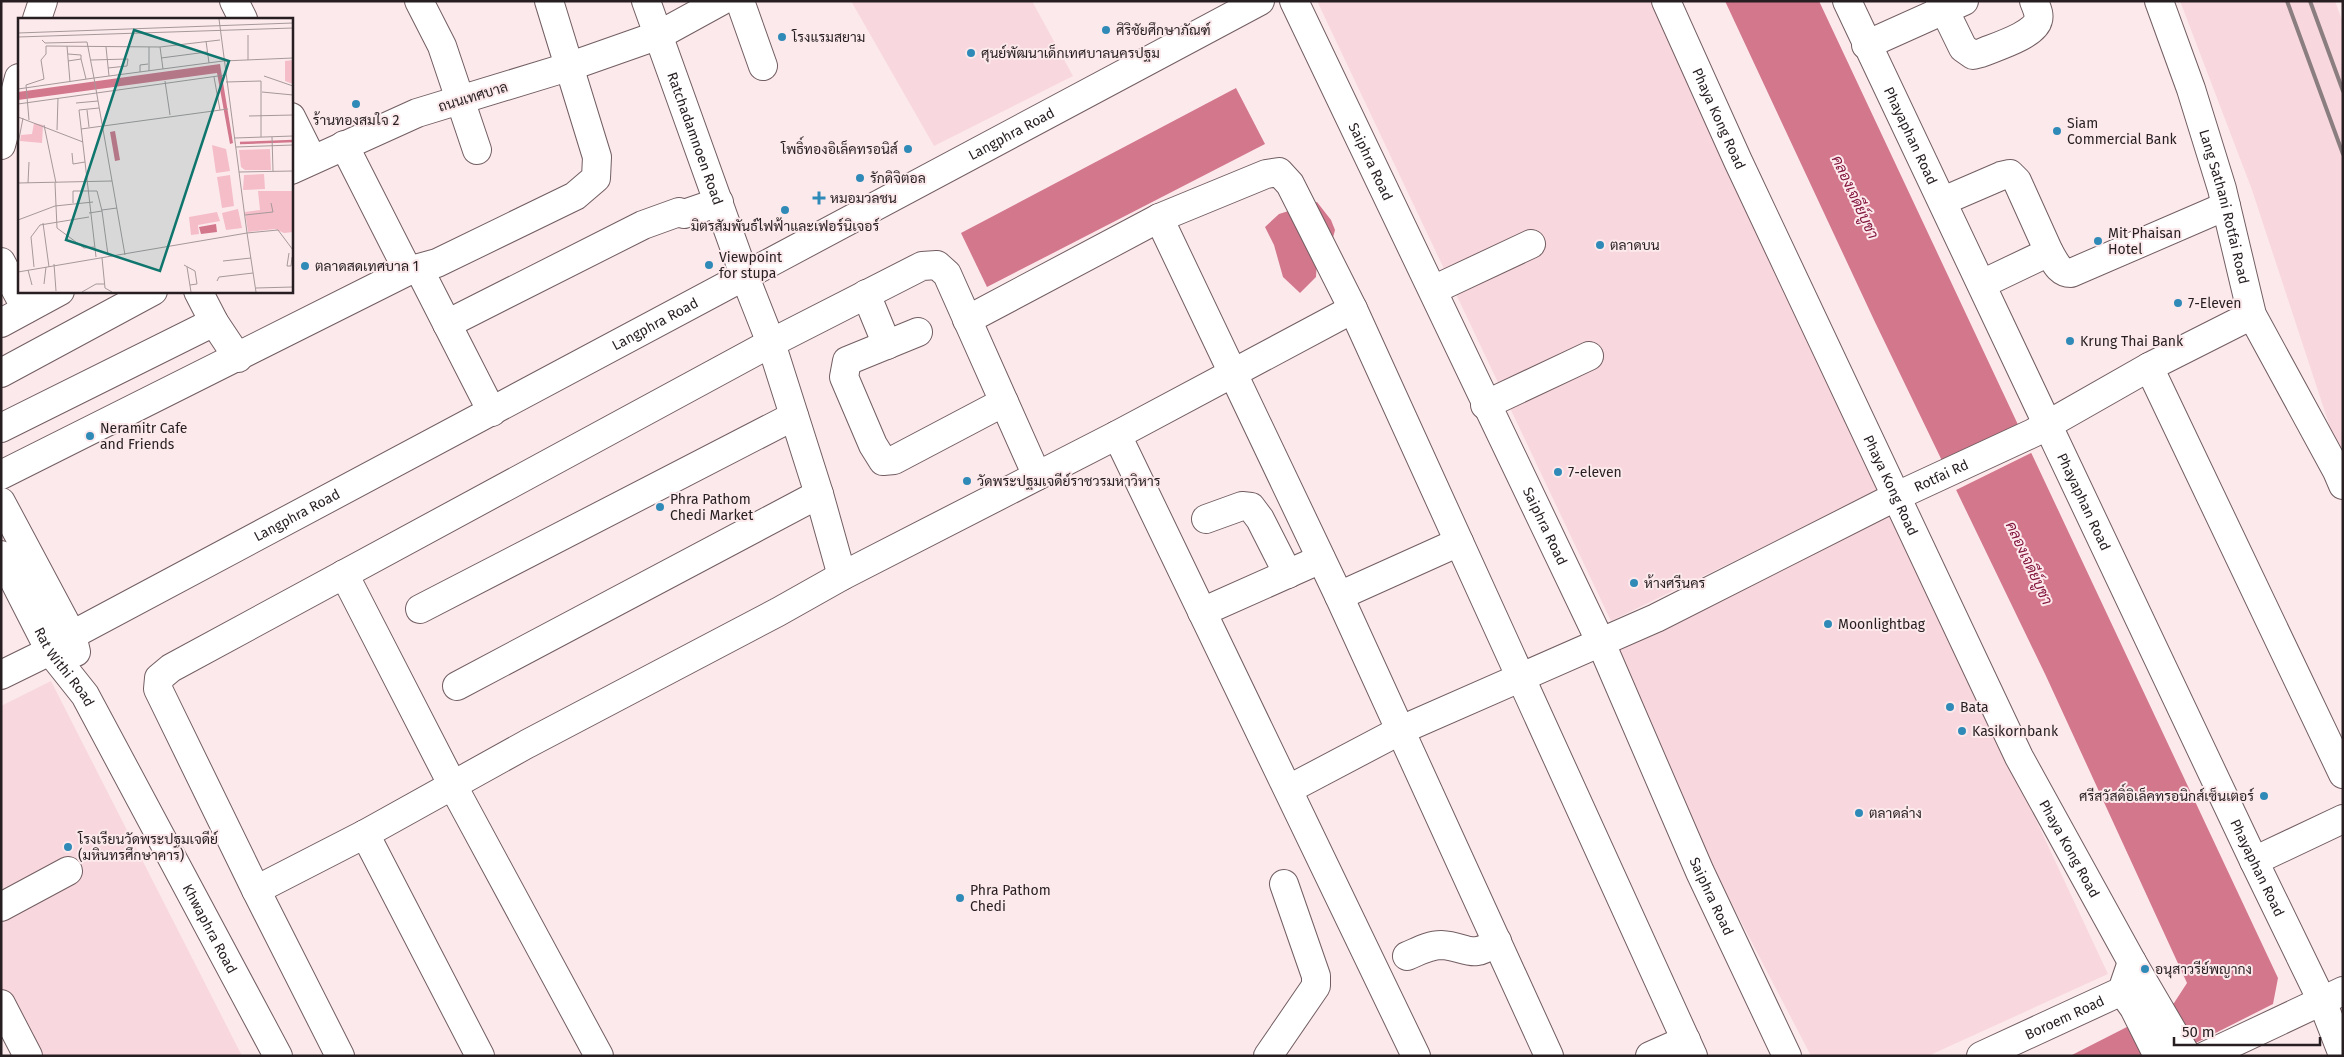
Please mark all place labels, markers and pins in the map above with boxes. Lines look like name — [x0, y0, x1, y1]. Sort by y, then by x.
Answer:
place label: ศิริชัยศึกษาภัณฑ์ — [1116, 21, 1211, 39]
marker: ศิริชัยศึกษาภัณฑ์ — [1100, 24, 1112, 36]
place label: โรงแรมสยาม — [791, 29, 865, 46]
marker: โรงแรมสยาม — [776, 31, 788, 43]
place label: ศุนย์พัฒนาเด็กเทศบาลนครปฐม — [981, 44, 1160, 63]
marker: ศุนย์พัฒนาเด็กเทศบาลนครปฐม — [965, 47, 977, 59]
marker: ร้านทองสมใจ 2 — [350, 98, 362, 110]
place label: ร้านทองสมใจ 2 — [313, 111, 399, 129]
place label: Siam Commercial Bank — [2067, 115, 2178, 148]
marker: Siam Commercial Bank — [2051, 125, 2063, 137]
place label: โพธิ์ทองอิเล็คทรอนิส์ — [780, 136, 898, 158]
marker: โพธิ์ทองอิเล็คทรอนิส์ — [902, 143, 914, 155]
place label: รักดิจิตอล — [870, 170, 926, 187]
marker: รักดิจิตอล — [854, 172, 866, 184]
place label: หมอมวลชน — [830, 190, 897, 207]
marker: หมอมวลชน — [812, 191, 826, 205]
marker: มิตรสัมพันธ์ไฟฟ้าและเฟอร์นิเจอร์ — [779, 204, 791, 216]
place label: มิตรสัมพันธ์ไฟฟ้าและเฟอร์นิเจอร์ — [691, 217, 880, 235]
place label: Mit Phaisan Hotel — [2108, 225, 2181, 258]
marker: Mit Phaisan Hotel — [2092, 235, 2104, 247]
place label: ตลาดบน — [1610, 237, 1660, 254]
marker: ตลาดบน — [1594, 239, 1606, 251]
place label: Viewpoint for stupa — [719, 249, 783, 282]
place label: ตลาดสดเทศบาล 1 — [315, 258, 419, 275]
marker: Viewpoint for stupa — [703, 259, 715, 271]
marker: ตลาดสดเทศบาล 1 — [299, 260, 311, 272]
place label: 7-Eleven — [2188, 295, 2242, 312]
marker: 7-Eleven — [2172, 297, 2184, 309]
place label: Krung Thai Bank — [2080, 333, 2184, 350]
marker: Krung Thai Bank — [2064, 335, 2076, 347]
place label: Neramitr Cafe and Friends — [100, 420, 187, 453]
marker: Neramitr Cafe and Friends — [84, 430, 96, 442]
place label: 7-eleven — [1568, 464, 1622, 481]
marker: 7-eleven — [1552, 466, 1564, 478]
place label: วัดพระปฐมเจดีย์ราชวรมหาวิหาร — [977, 472, 1161, 490]
marker: วัดพระปฐมเจดีย์ราชวรมหาวิหาร — [961, 475, 973, 487]
place label: Phra Pathom Chedi Market — [670, 491, 754, 524]
marker: Phra Pathom Chedi Market — [654, 501, 666, 513]
place label: ห้างศรีนคร — [1644, 574, 1706, 592]
marker: ห้างศรีนคร — [1628, 577, 1640, 589]
place label: Moonlightbag — [1838, 616, 1926, 633]
marker: Moonlightbag — [1822, 618, 1834, 630]
place label: Bata — [1960, 699, 1989, 716]
marker: Bata — [1944, 701, 1956, 713]
place label: Kasikornbank — [1972, 723, 2059, 740]
marker: Kasikornbank — [1956, 725, 1968, 737]
place label: ศรีสวัสดิ์อิเล็คทรอนิกส์เซ็นเตอร์ — [2079, 783, 2254, 805]
marker: ศรีสวัสดิ์อิเล็คทรอนิกส์เซ็นเตอร์ — [2258, 790, 2270, 802]
place label: ตลาดล่าง — [1869, 805, 1922, 822]
marker: ตลาดล่าง — [1853, 807, 1865, 819]
place label: โรงเรียนวัดพระปฐมเจดีย์ (มหินทรศึกษาคาร) — [77, 830, 218, 864]
marker: โรงเรียนวัดพระปฐมเจดีย์ (มหินทรศึกษาคาร) — [62, 841, 74, 853]
place label: Phra Pathom Chedi — [970, 882, 1051, 915]
marker: Phra Pathom Chedi — [954, 892, 966, 904]
place label: อนุสาวรีย์พญากง — [2155, 960, 2252, 979]
marker: อนุสาวรีย์พญากง — [2139, 963, 2151, 975]

